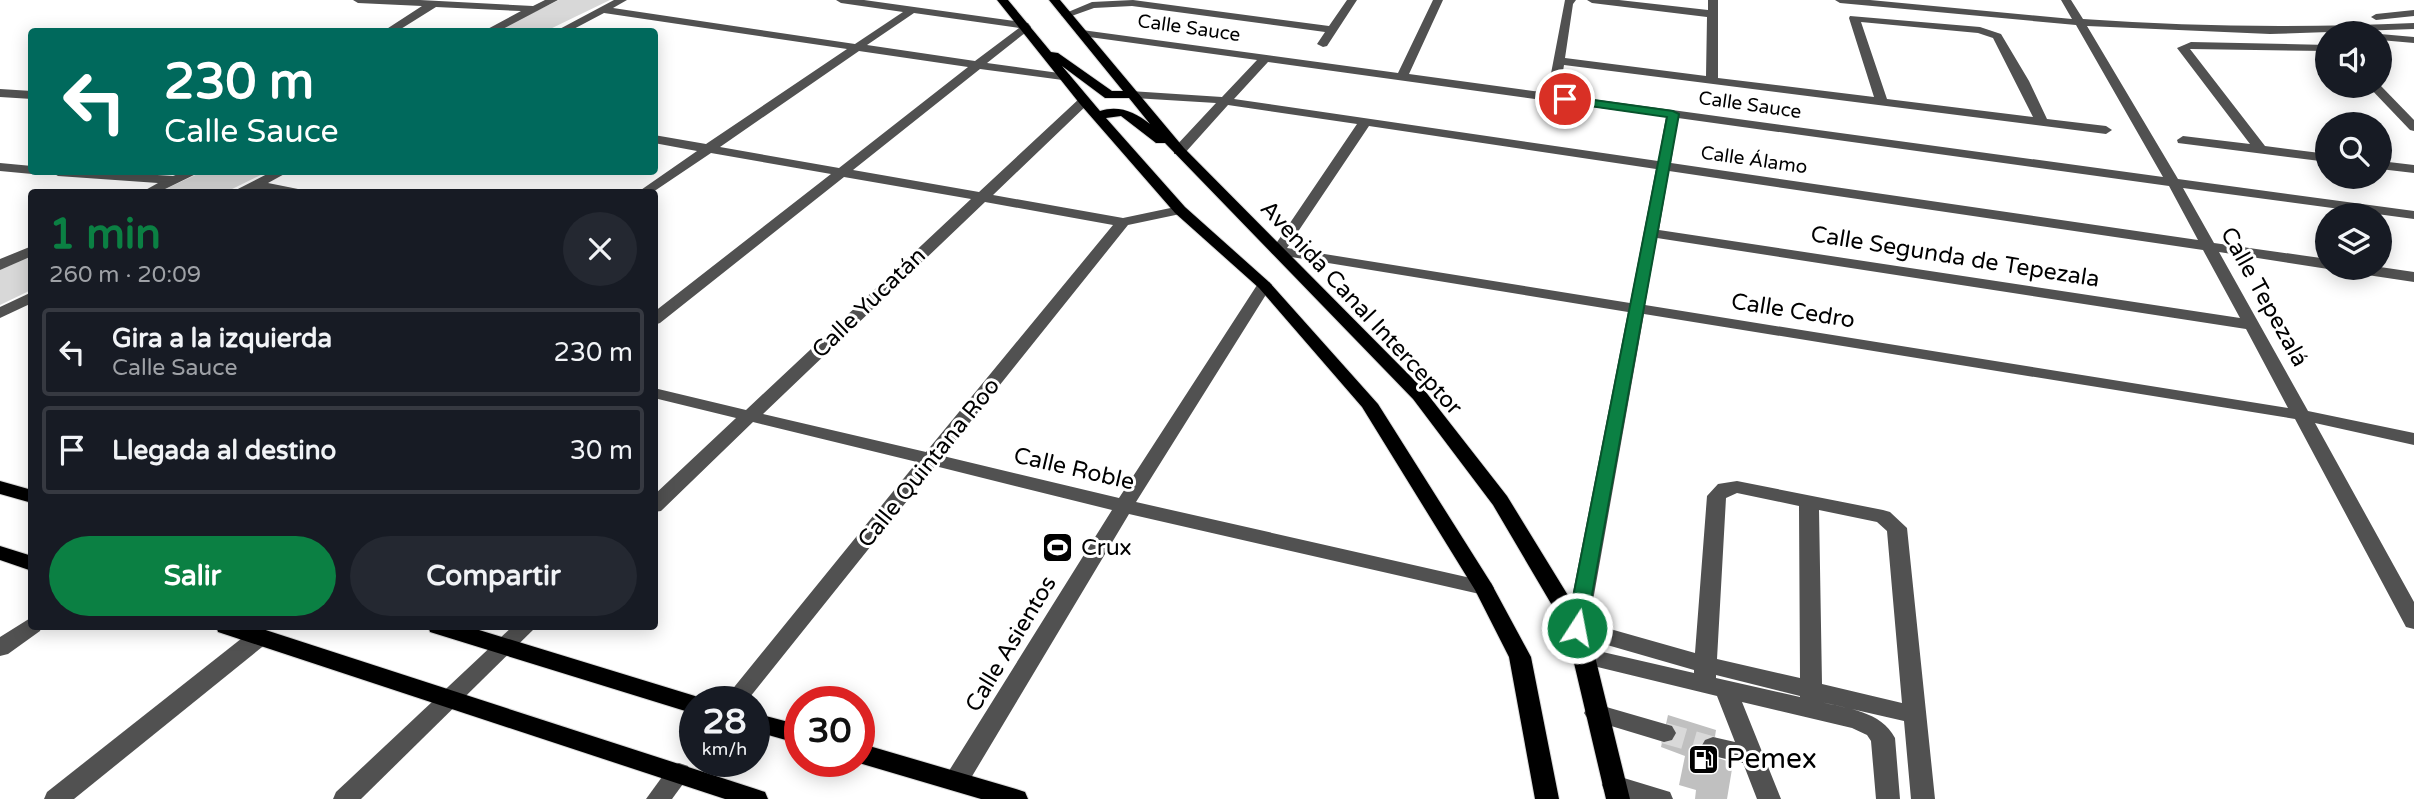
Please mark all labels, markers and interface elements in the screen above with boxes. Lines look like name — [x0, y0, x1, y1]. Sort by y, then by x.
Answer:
street label: Calle Sauce — [1136, 10, 1242, 46]
map controls — [2315, 21, 2392, 280]
button: sound — [2315, 21, 2392, 98]
text: 230 m — [164, 53, 314, 112]
icon: left — [49, 56, 140, 147]
pin — [1535, 69, 1595, 129]
icon: arrive — [1546, 80, 1584, 118]
street label: Calle Sauce — [1697, 87, 1803, 123]
button: search — [2315, 112, 2392, 189]
text: Calle Sauce — [164, 113, 339, 151]
street label: Calle Álamo — [1699, 141, 1809, 178]
street label: Avenida Canal Interceptor — [1254, 195, 1468, 421]
button: layers — [2315, 203, 2392, 280]
text: 1 min — [49, 209, 161, 260]
button: close — [563, 212, 637, 286]
street label: Calle Segunda de Tepezala — [1809, 220, 2101, 294]
street label: Calle Tepezalá — [2214, 222, 2314, 372]
street label: Calle Yucatán — [806, 242, 932, 364]
text: 260 m · 20:09 — [49, 261, 201, 289]
street label: Calle Cedro — [1729, 287, 1857, 335]
text: Gira a la izquierda — [112, 323, 332, 354]
icon: left — [53, 333, 91, 371]
text: 230 m — [553, 337, 633, 368]
text: Calle Sauce — [112, 354, 238, 382]
street label: Calle Quintana Roo — [852, 372, 1006, 554]
icon: arrive — [53, 431, 91, 469]
text: Llegada al destino — [112, 435, 336, 466]
text: 30 m — [570, 435, 633, 466]
street label: Calle Roble — [1011, 442, 1137, 496]
sports icon: Crux — [1041, 531, 1075, 565]
place label: Crux — [1081, 534, 1132, 562]
button: Salir — [49, 536, 336, 616]
button: Compartir — [350, 536, 637, 616]
street label: Calle Asientos — [959, 571, 1063, 717]
position arrow — [1540, 591, 1614, 665]
speed limit sign: 30 — [784, 686, 875, 777]
text: 28 — [703, 701, 746, 743]
text: km/h — [702, 738, 747, 760]
fuel station icon: Pemex — [1686, 742, 1720, 776]
place label: Pemex — [1726, 742, 1817, 776]

